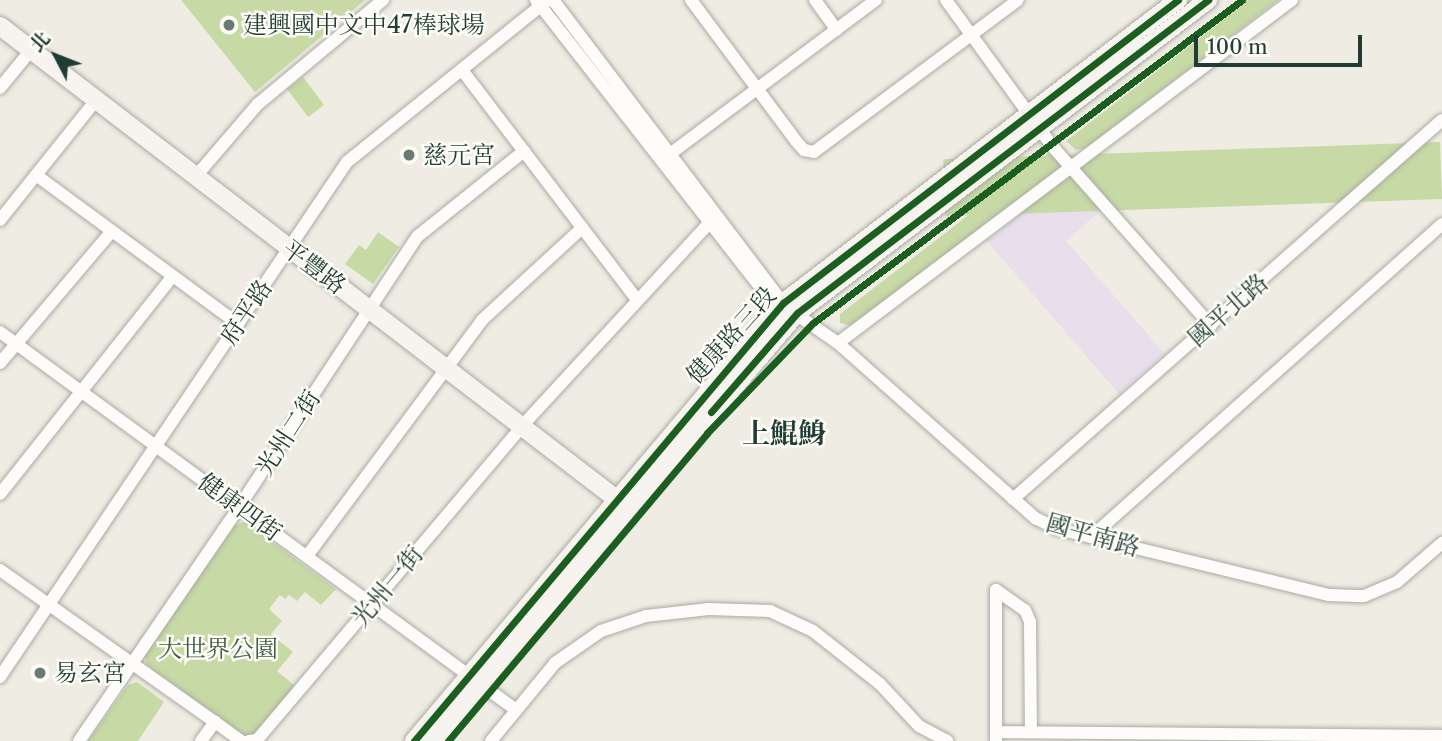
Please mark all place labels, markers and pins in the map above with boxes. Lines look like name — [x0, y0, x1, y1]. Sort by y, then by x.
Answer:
place label: 建興國中文中47棒球場 — [243, 11, 485, 39]
marker: 建興國中文中47棒球場 — [221, 17, 237, 33]
place label: 慈元宮 — [423, 141, 495, 169]
marker: 慈元宮 — [401, 147, 417, 163]
place label: 易玄宮 — [54, 659, 126, 687]
marker: 易玄宮 — [32, 665, 48, 681]

